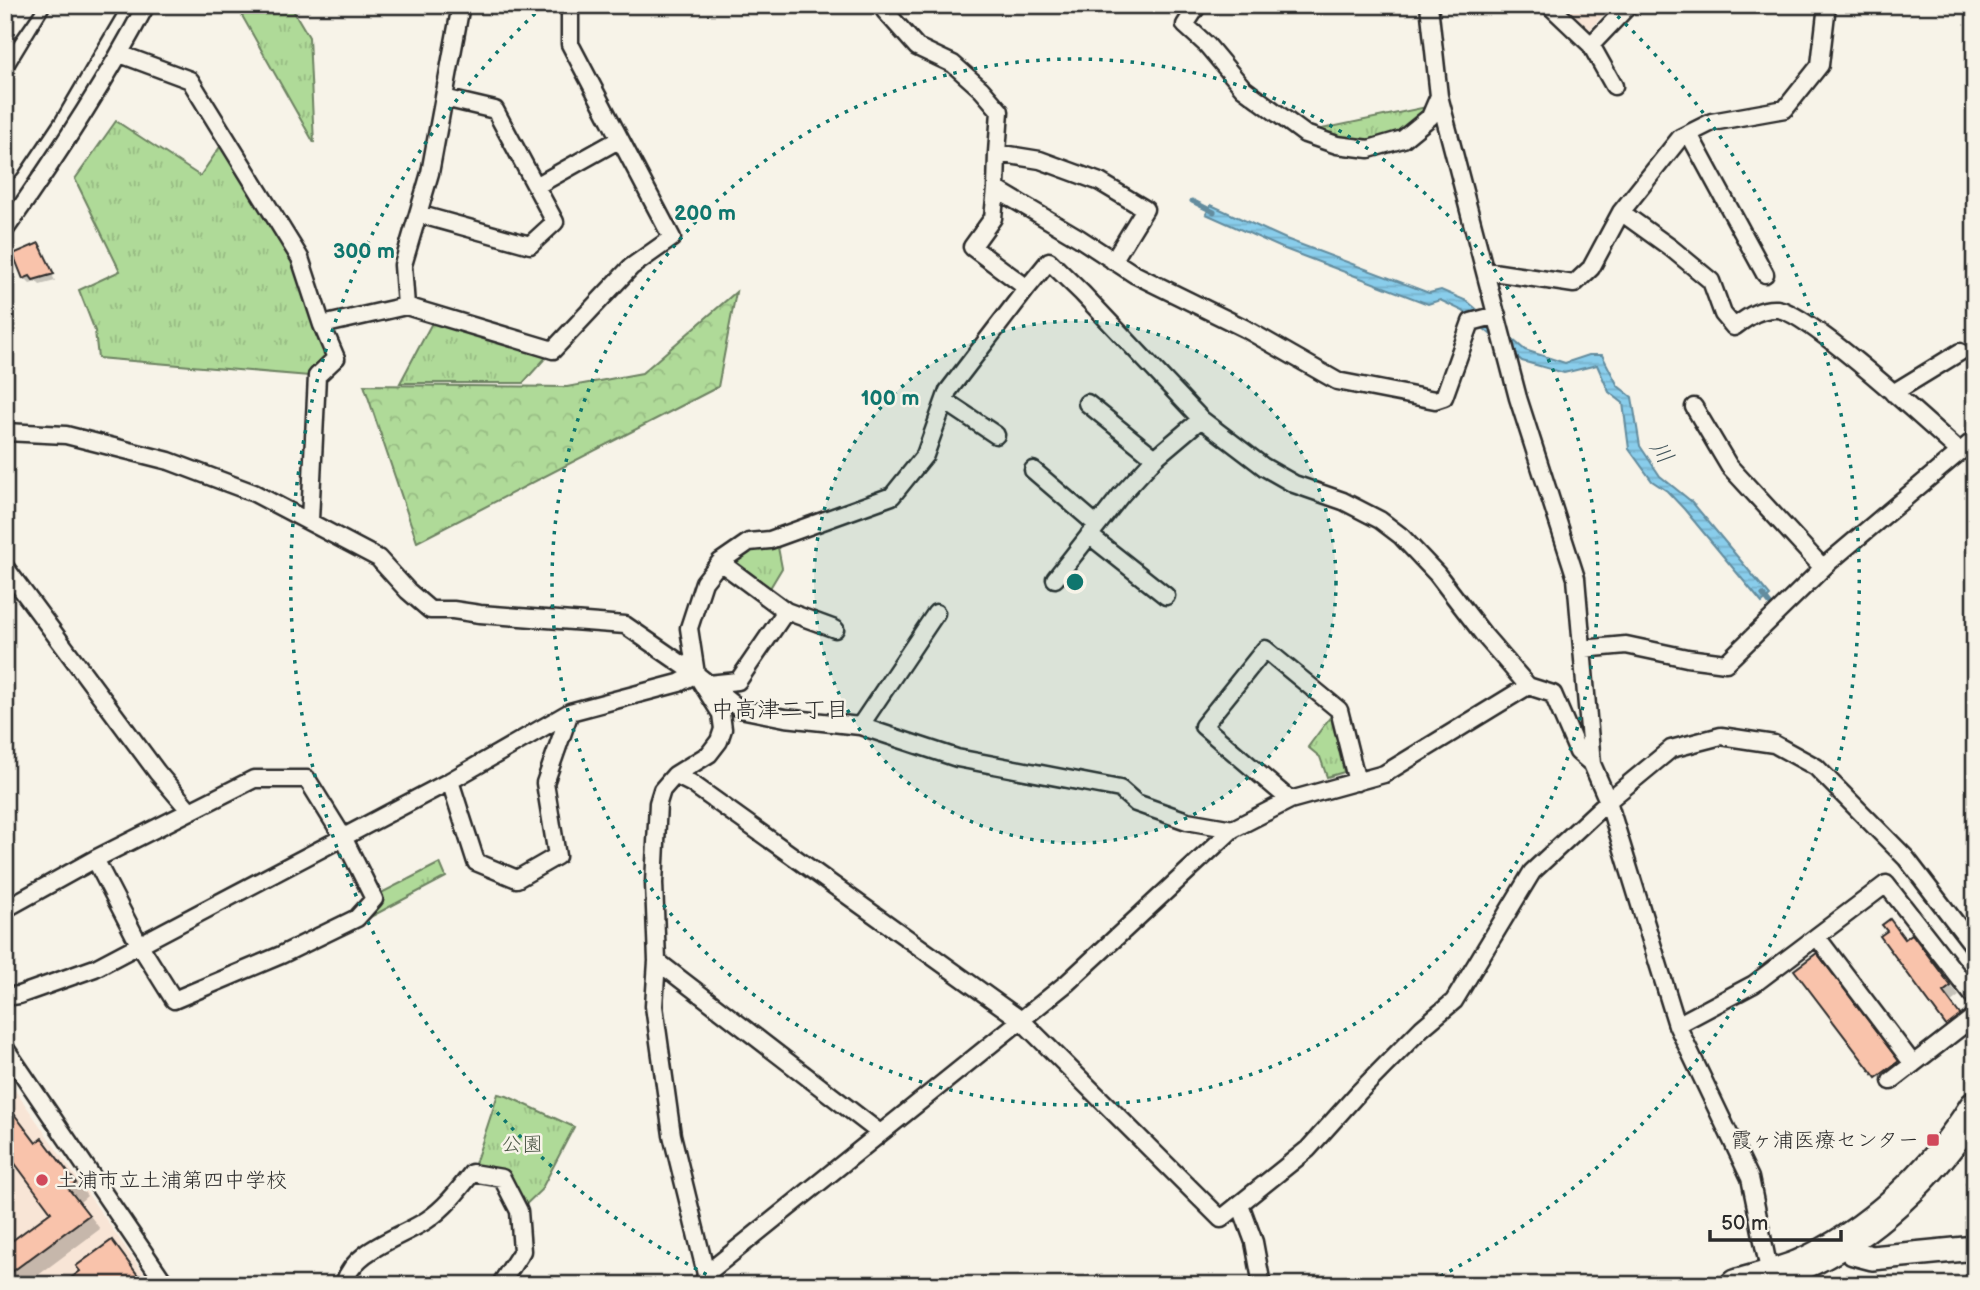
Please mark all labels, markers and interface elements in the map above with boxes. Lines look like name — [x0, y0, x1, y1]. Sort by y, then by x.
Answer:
text: 200 m — [674, 201, 736, 226]
text: 300 m — [333, 239, 395, 264]
text: 100 m — [861, 386, 919, 411]
water label: 川 — [1643, 435, 1679, 469]
centre of rings — [1063, 570, 1087, 594]
district label: 中高津二丁目 — [711, 696, 849, 724]
place label: 霞ヶ浦医療センター — [1731, 1128, 1919, 1153]
park label: 公園 — [501, 1132, 543, 1157]
marker: 霞ヶ浦医療センター — [1925, 1132, 1941, 1148]
place label: 土浦市立土浦第四中学校 — [56, 1168, 287, 1193]
marker: 土浦市立土浦第四中学校 — [34, 1172, 50, 1188]
scale bar — [1710, 1199, 1842, 1243]
text: 50 m — [1721, 1211, 1768, 1236]

